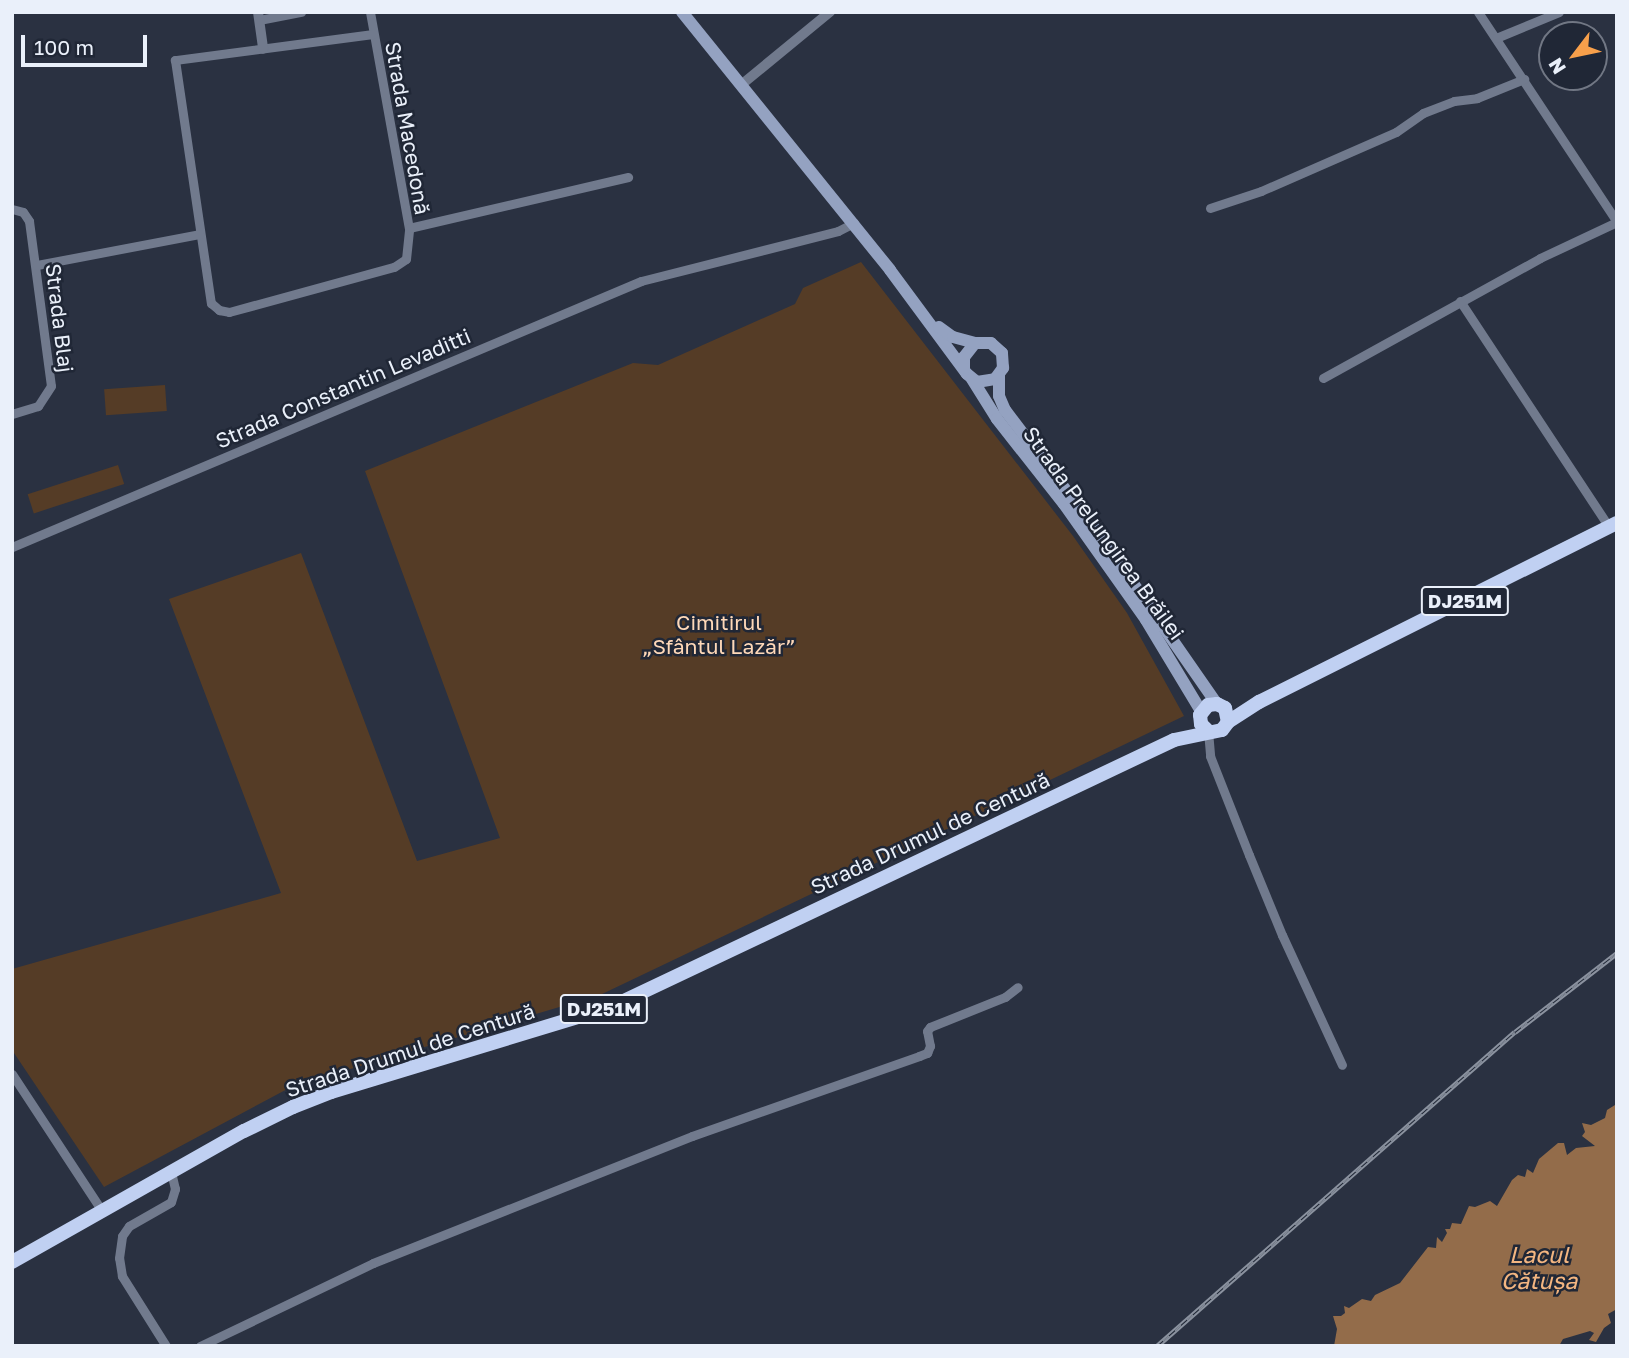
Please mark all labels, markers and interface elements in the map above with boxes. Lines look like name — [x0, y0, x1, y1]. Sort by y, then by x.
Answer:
scale bar — [24, 21, 150, 65]
north arrow — [1538, 21, 1608, 91]
text: 100 m — [34, 34, 94, 60]
street label: Strada Macedonă — [380, 40, 436, 216]
text: N — [1543, 54, 1570, 79]
street label: Strada Blaj — [41, 262, 79, 374]
street label: Strada Constantin Levaditti — [212, 323, 474, 453]
street label: Strada Prelungirea Brăilei — [1018, 422, 1190, 644]
road number: DJ251M — [1420, 586, 1510, 616]
park label: Cimitirul „Sfântul Lazăr” — [642, 609, 796, 659]
street label: Strada Drumul de Centură — [807, 767, 1053, 899]
road number: DJ251M — [558, 993, 650, 1024]
street label: Strada Drumul de Centură — [282, 998, 538, 1102]
water label: Lacul Cătușa — [1501, 1240, 1577, 1294]

